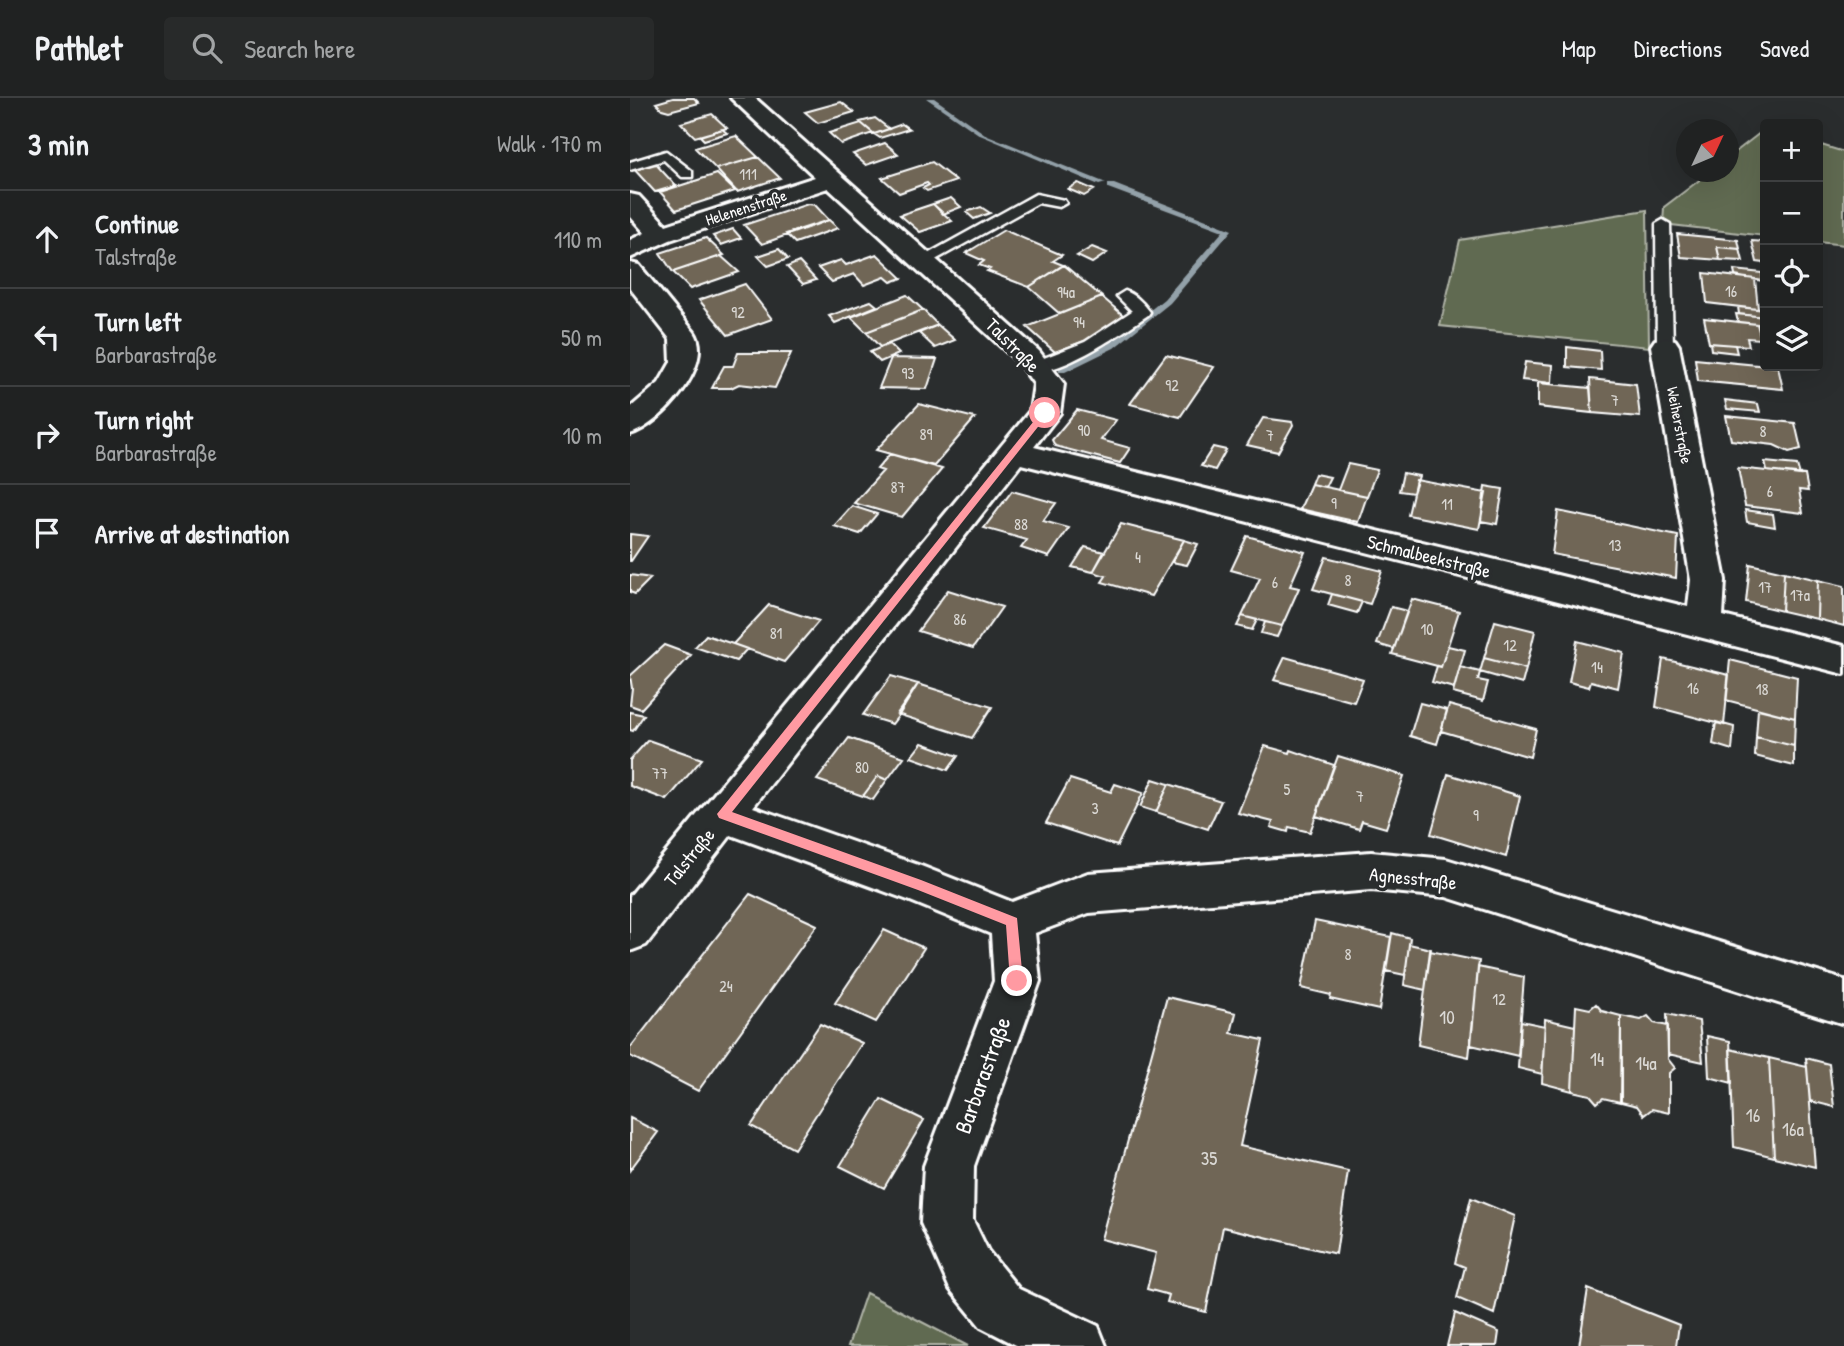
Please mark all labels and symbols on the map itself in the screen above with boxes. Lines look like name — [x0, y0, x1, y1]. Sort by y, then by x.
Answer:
north arrow — [1676, 119, 1739, 182]
house number: 111 — [739, 163, 757, 185]
street label: Helenenstraße — [703, 183, 790, 230]
house number: 16 — [1725, 280, 1737, 302]
house number: 94a — [1057, 281, 1075, 303]
house number: 92 — [731, 301, 745, 323]
house number: 94 — [1073, 311, 1085, 333]
street label: Talstraße — [980, 312, 1046, 378]
house number: 93 — [901, 362, 915, 384]
house number: 92 — [1165, 374, 1179, 396]
street label: Weiherstraße — [1662, 385, 1698, 466]
house number: 7 — [1611, 389, 1619, 411]
route start — [1029, 397, 1060, 428]
house number: 90 — [1077, 419, 1091, 441]
house number: 8 — [1760, 420, 1767, 442]
house number: 89 — [920, 423, 933, 445]
house number: 7 — [1266, 424, 1274, 446]
house number: 87 — [891, 476, 905, 498]
house number: 6 — [1767, 480, 1773, 502]
house number: 9 — [1331, 492, 1337, 514]
house number: 11 — [1441, 493, 1453, 515]
house number: 88 — [1014, 513, 1028, 535]
street label: Schmalbeekstraße — [1364, 528, 1494, 584]
house number: 13 — [1609, 534, 1621, 556]
house number: 4 — [1135, 546, 1141, 568]
house number: 8 — [1345, 569, 1352, 591]
house number: 6 — [1272, 571, 1278, 593]
house number: 17 — [1758, 576, 1772, 598]
house number: 17a — [1790, 584, 1810, 606]
house number: 86 — [953, 608, 967, 630]
house number: 10 — [1421, 618, 1433, 640]
house number: 81 — [770, 622, 783, 644]
house number: 12 — [1503, 634, 1517, 656]
house number: 14 — [1591, 656, 1603, 678]
house number: 16 — [1687, 677, 1699, 699]
house number: 18 — [1756, 678, 1768, 700]
house number: 80 — [855, 756, 869, 778]
house number: 77 — [652, 762, 668, 784]
house number: 5 — [1284, 778, 1291, 800]
house number: 7 — [1356, 785, 1364, 807]
house number: 3 — [1091, 797, 1099, 819]
house number: 9 — [1473, 804, 1479, 826]
street label: Talstraße — [658, 822, 721, 891]
street label: Agnesstraße — [1368, 861, 1458, 896]
house number: 8 — [1345, 943, 1352, 965]
route end — [1001, 965, 1032, 996]
house number: 24 — [719, 975, 733, 997]
house number: 12 — [1492, 988, 1506, 1010]
house number: 10 — [1439, 1004, 1455, 1030]
street label: Barbarastraße — [947, 1012, 1017, 1138]
house number: 14 — [1590, 1046, 1604, 1072]
house number: 14a — [1635, 1050, 1657, 1076]
house number: 16 — [1746, 1102, 1760, 1128]
house number: 16a — [1782, 1116, 1805, 1142]
house number: 35 — [1201, 1145, 1217, 1171]

